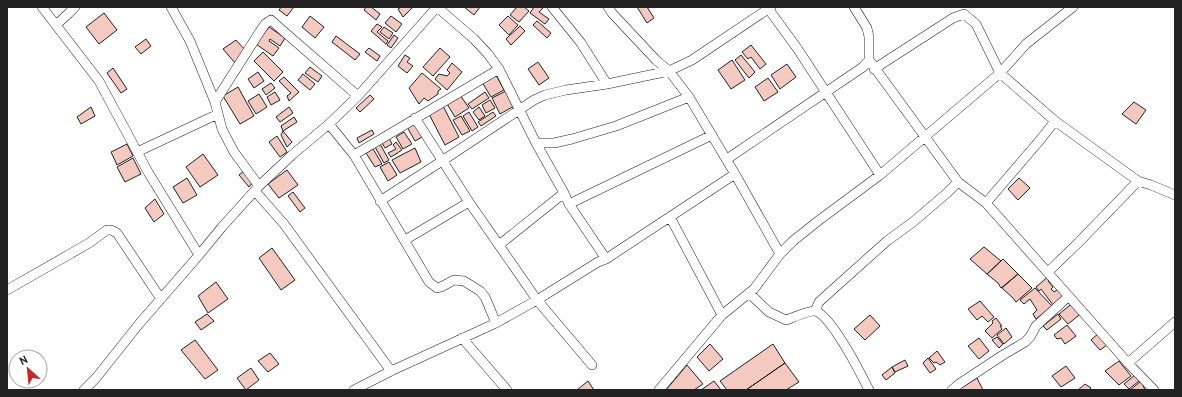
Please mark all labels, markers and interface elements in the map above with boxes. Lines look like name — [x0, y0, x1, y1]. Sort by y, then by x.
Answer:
north arrow — [8, 349, 48, 389]
text: N — [17, 352, 30, 368]

